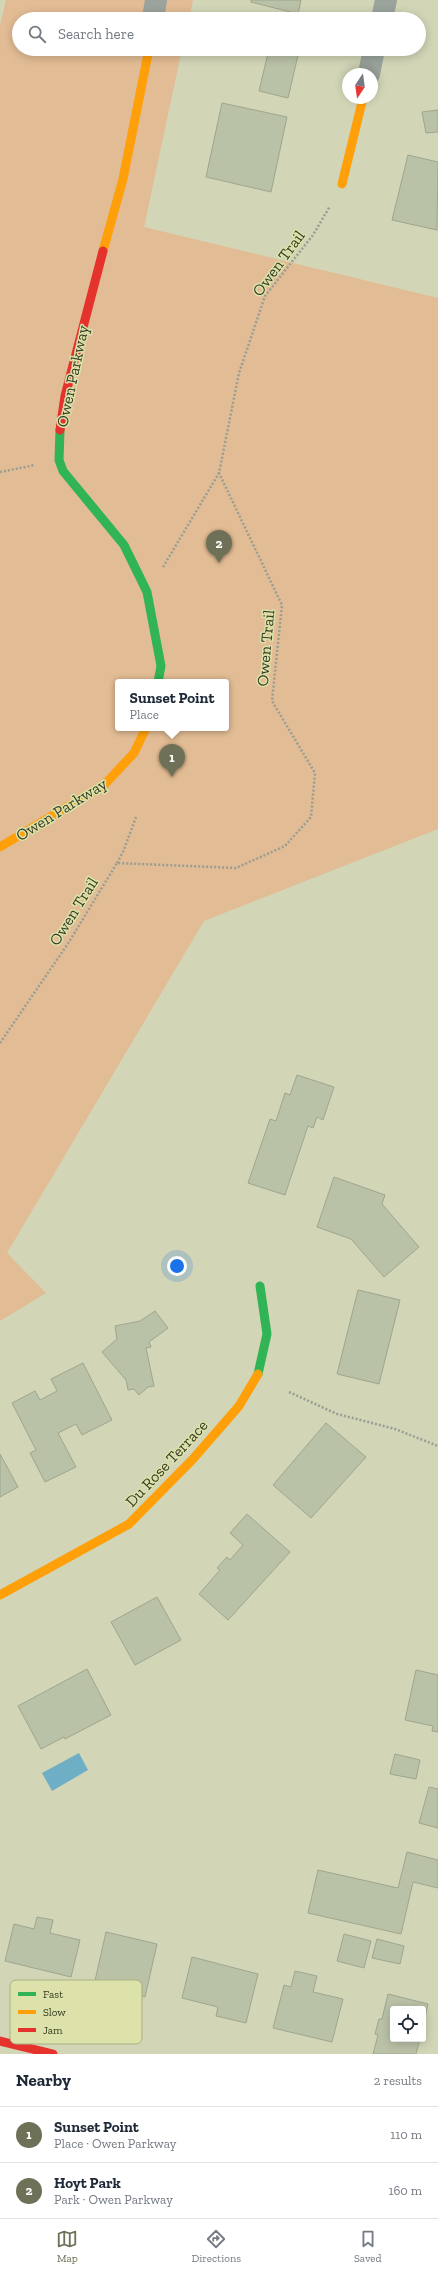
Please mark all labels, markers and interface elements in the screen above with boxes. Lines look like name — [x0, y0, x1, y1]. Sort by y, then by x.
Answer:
search box — [12, 12, 426, 56]
icon: search — [26, 23, 48, 45]
text: Search here — [58, 25, 134, 43]
north arrow — [342, 68, 378, 104]
street label: Owen Trail — [248, 227, 309, 300]
street label: Owen Parkway — [52, 323, 93, 429]
pin: 2 — [206, 530, 232, 563]
street label: Owen Trail — [253, 609, 278, 687]
popup — [115, 679, 229, 731]
text: Sunset Point — [130, 689, 214, 707]
text: Place — [130, 707, 159, 722]
pin: 1 — [159, 744, 185, 777]
street label: Owen Parkway — [12, 773, 111, 845]
street label: Owen Trail — [45, 874, 102, 949]
your location — [167, 1256, 187, 1276]
street label: Du Rose Terrace — [121, 1416, 212, 1511]
legend — [10, 1980, 142, 2044]
text: Fast — [43, 1988, 64, 2001]
text: Slow — [43, 2006, 66, 2019]
map controls — [390, 2006, 426, 2042]
button: locate — [390, 2006, 426, 2042]
text: Jam — [43, 2024, 63, 2037]
text: Nearby — [16, 2070, 71, 2090]
text: 2 results — [374, 2073, 422, 2088]
text: Sunset Point — [54, 2118, 139, 2136]
text: 1 — [26, 2127, 32, 2142]
text: 110 m — [390, 2127, 422, 2142]
text: Place · Owen Parkway — [54, 2136, 176, 2151]
text: Hoyt Park — [54, 2174, 121, 2192]
text: 2 — [26, 2183, 32, 2198]
text: 160 m — [388, 2183, 422, 2198]
text: Park · Owen Parkway — [54, 2192, 173, 2207]
tab: Map — [56, 2228, 78, 2265]
tab: Directions — [191, 2228, 241, 2265]
tab: Saved — [354, 2228, 382, 2265]

